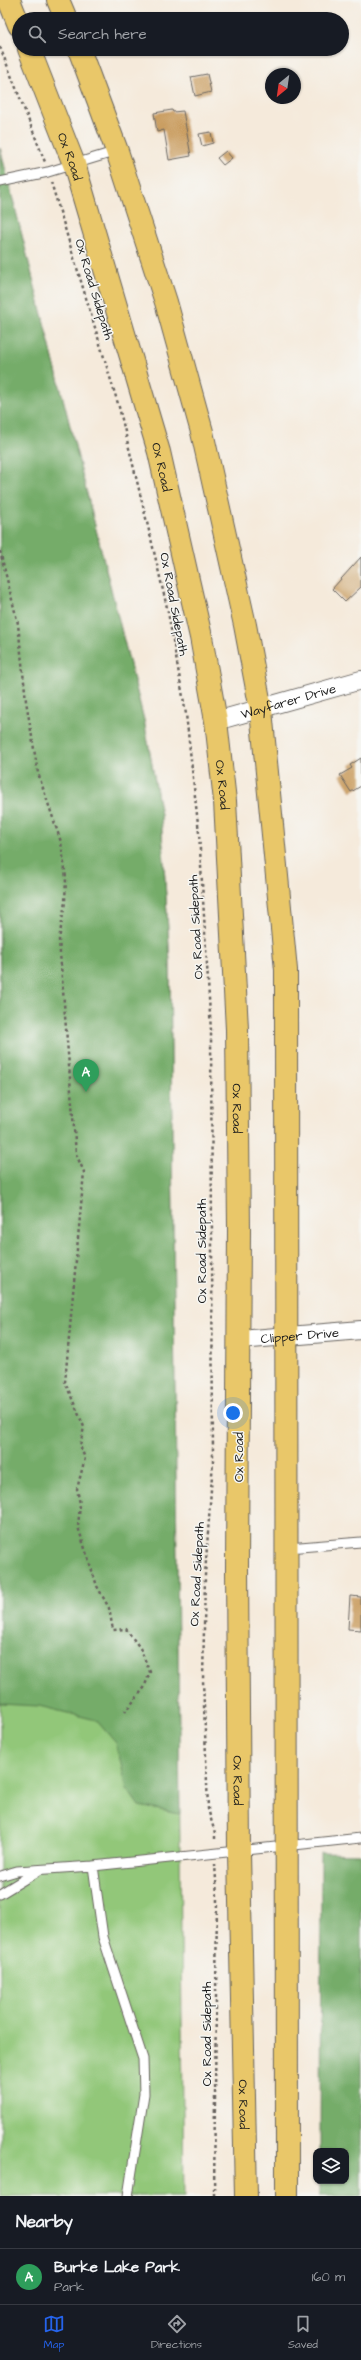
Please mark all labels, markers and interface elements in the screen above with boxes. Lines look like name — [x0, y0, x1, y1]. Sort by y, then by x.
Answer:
search box — [12, 12, 349, 56]
icon: search — [26, 23, 48, 45]
text: Search here — [58, 24, 147, 45]
north arrow — [265, 68, 301, 104]
street label: Ox Road — [52, 130, 86, 183]
street label: Ox Road Sidepath — [70, 237, 118, 343]
street label: Ox Road — [147, 440, 176, 494]
street label: Ox Road Sidepath — [155, 551, 193, 658]
street label: Wayfarer Drive — [239, 680, 338, 724]
street label: Ox Road — [210, 759, 233, 811]
street label: Ox Road Sidepath — [184, 874, 208, 980]
pin: A — [73, 1059, 99, 1092]
street label: Ox Road — [228, 1083, 246, 1134]
street label: Ox Road Sidepath — [193, 1198, 211, 1303]
street label: Clipper Drive — [260, 1324, 340, 1348]
your location — [223, 1403, 243, 1423]
street label: Ox Road — [230, 1432, 248, 1482]
street label: Ox Road Sidepath — [185, 1521, 209, 1627]
street label: Ox Road — [228, 1755, 247, 1806]
street label: Ox Road Sidepath — [198, 1981, 216, 2086]
street label: Ox Road — [234, 2079, 253, 2130]
map controls — [313, 2148, 349, 2184]
button: layers — [313, 2148, 349, 2184]
text: Nearby — [16, 2210, 73, 2234]
text: Burke Lake Park — [54, 2257, 180, 2278]
text: A — [25, 2268, 33, 2286]
text: 160 m — [312, 2268, 345, 2286]
text: Park — [54, 2278, 84, 2296]
tab: Map — [43, 2313, 65, 2352]
tab: Directions — [151, 2313, 202, 2352]
tab: Saved — [288, 2313, 318, 2352]

